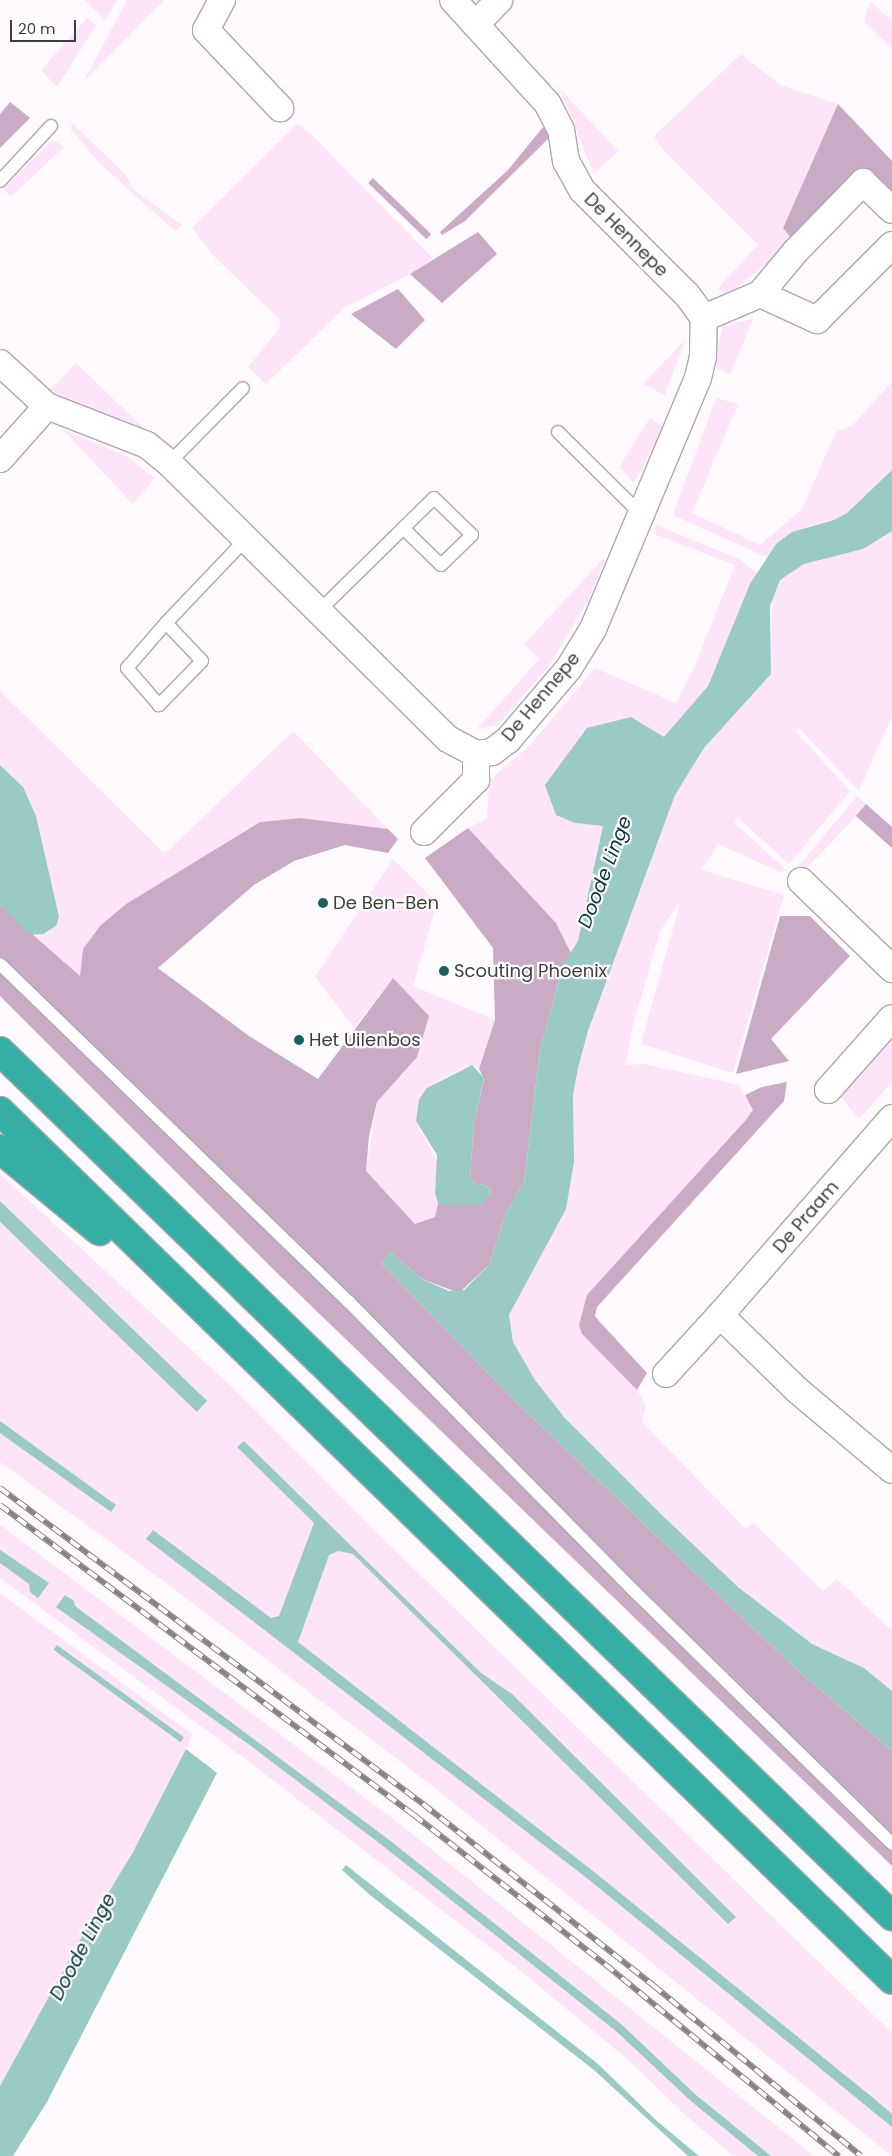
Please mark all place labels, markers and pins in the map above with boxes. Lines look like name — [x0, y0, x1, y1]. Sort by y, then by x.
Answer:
place label: De Ben-Ben — [333, 892, 439, 914]
marker: De Ben-Ben — [317, 897, 329, 909]
place label: Scouting Phoenix — [454, 960, 607, 982]
marker: Scouting Phoenix — [438, 965, 450, 977]
place label: Het Uilenbos — [309, 1029, 421, 1051]
marker: Het Uilenbos — [293, 1034, 305, 1046]

